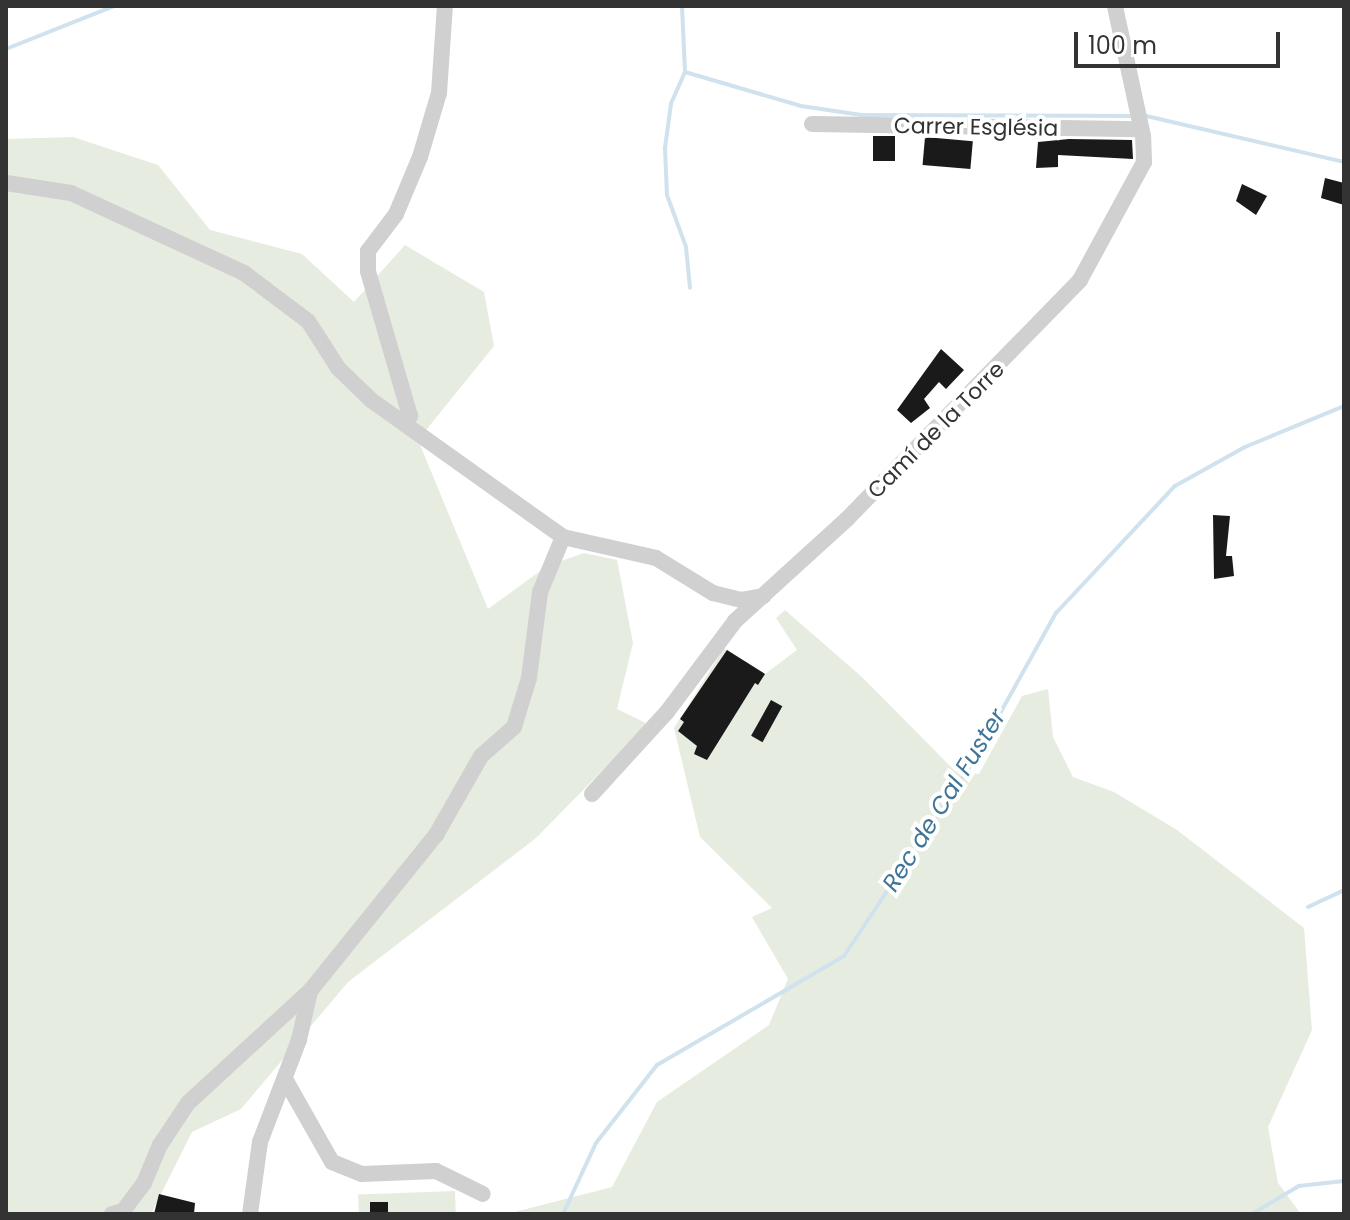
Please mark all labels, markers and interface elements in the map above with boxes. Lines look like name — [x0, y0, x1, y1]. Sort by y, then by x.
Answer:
scale bar — [1078, 16, 1284, 66]
text: 100 m — [1088, 29, 1157, 62]
street label: Carrer Església — [894, 112, 1058, 142]
street label: Camí de la Torre — [862, 356, 1010, 504]
water label: Rec de Cal Fuster — [876, 703, 1012, 897]

